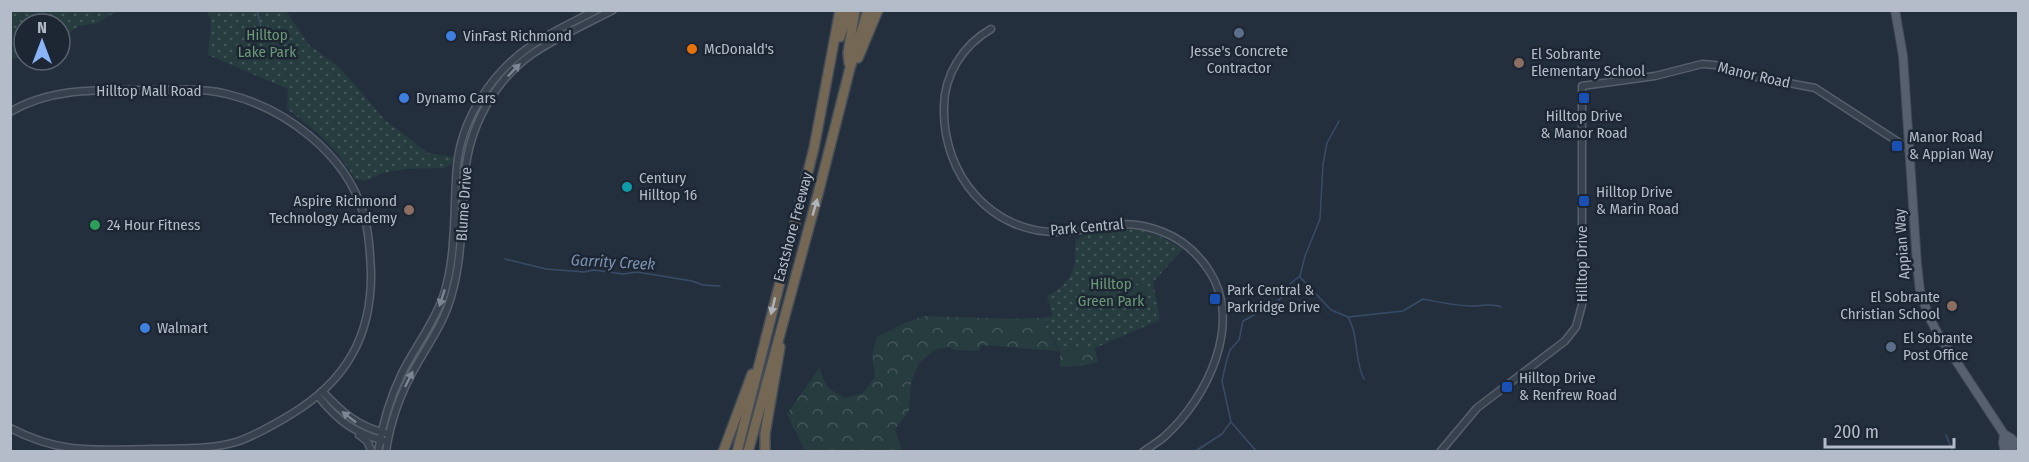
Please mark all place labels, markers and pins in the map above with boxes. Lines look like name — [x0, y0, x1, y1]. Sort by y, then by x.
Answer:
marker: Jesse's Concrete Contractor — [1232, 26, 1246, 40]
place label: VinFast Richmond — [463, 27, 572, 45]
marker: VinFast Richmond — [444, 29, 458, 43]
place label: McDonald's — [704, 40, 774, 58]
marker: McDonald's — [685, 42, 699, 56]
place label: Jesse's Concrete Contractor — [1190, 42, 1288, 77]
place label: El Sobrante Elementary School — [1531, 45, 1645, 80]
marker: El Sobrante Elementary School — [1512, 56, 1526, 70]
place label: Dynamo Cars — [416, 89, 496, 107]
marker: Dynamo Cars — [397, 91, 411, 105]
marker: Hilltop Drive & Manor Road — [1577, 91, 1591, 105]
place label: Hilltop Drive & Manor Road — [1540, 107, 1628, 142]
place label: Manor Road & Appian Way — [1909, 128, 1994, 163]
marker: Manor Road & Appian Way — [1890, 139, 1904, 153]
place label: Century Hilltop 16 — [639, 169, 697, 204]
marker: Century Hilltop 16 — [620, 180, 634, 194]
place label: Hilltop Drive & Marin Road — [1596, 183, 1679, 218]
place label: Aspire Richmond Technology Academy — [269, 192, 397, 227]
marker: Hilltop Drive & Marin Road — [1577, 194, 1591, 208]
marker: Aspire Richmond Technology Academy — [402, 203, 416, 217]
place label: 24 Hour Fitness — [107, 216, 200, 234]
marker: 24 Hour Fitness — [88, 218, 102, 232]
place label: Park Central & Parkridge Drive — [1227, 281, 1320, 316]
place label: El Sobrante Christian School — [1840, 288, 1940, 323]
marker: Park Central & Parkridge Drive — [1208, 292, 1222, 306]
marker: El Sobrante Christian School — [1945, 299, 1959, 313]
place label: Walmart — [157, 319, 208, 337]
marker: Walmart — [138, 321, 152, 335]
place label: El Sobrante Post Office — [1903, 329, 1973, 364]
marker: El Sobrante Post Office — [1884, 340, 1898, 354]
place label: Hilltop Drive & Renfrew Road — [1519, 369, 1617, 404]
marker: Hilltop Drive & Renfrew Road — [1500, 380, 1514, 394]

